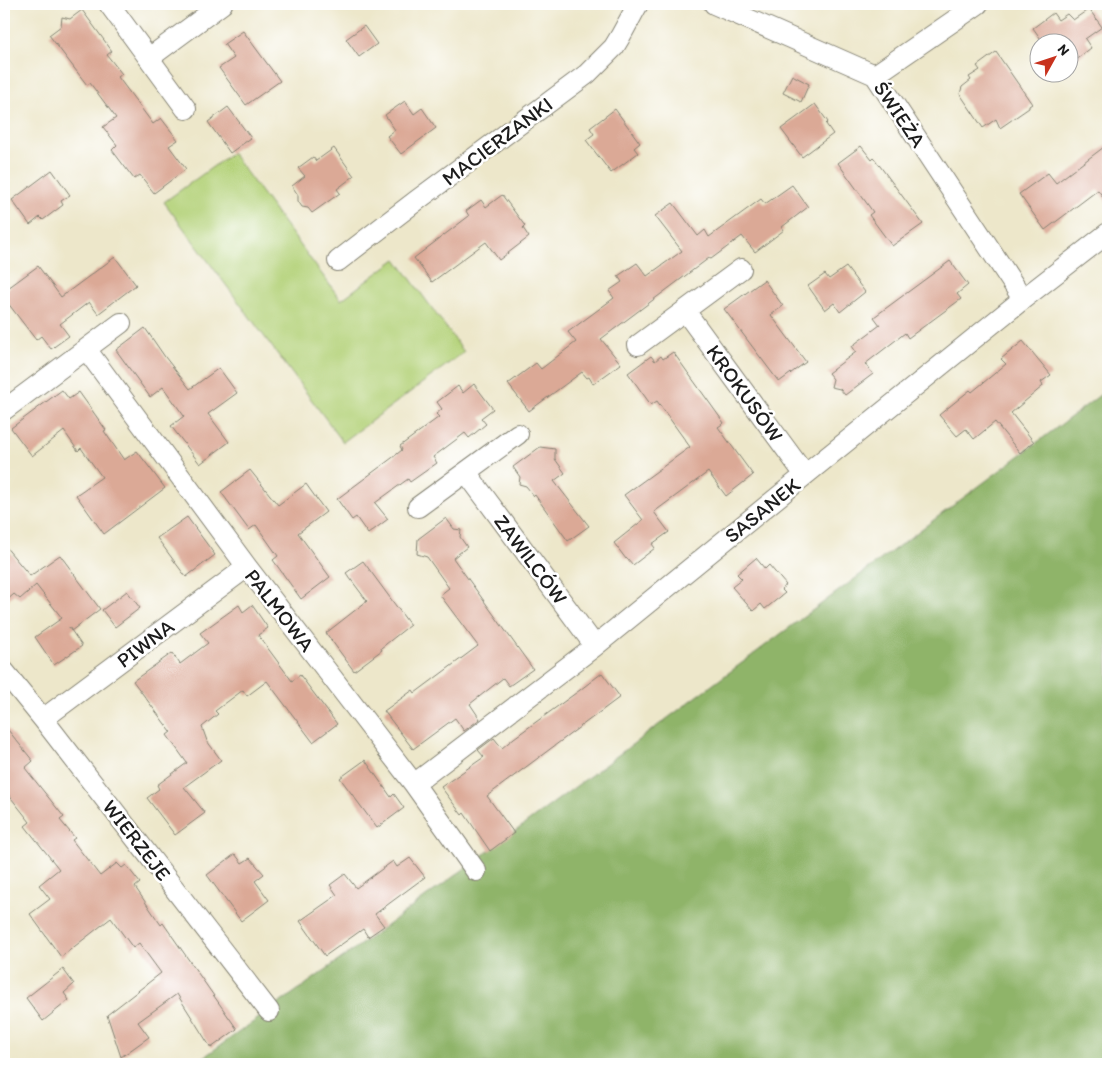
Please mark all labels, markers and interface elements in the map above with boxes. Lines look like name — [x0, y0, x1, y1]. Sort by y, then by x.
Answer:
north arrow — [1030, 32, 1080, 82]
text: N — [1054, 41, 1073, 59]
street label: ŚWIEŻA — [869, 76, 932, 152]
street label: MACIERZANKI — [437, 91, 557, 191]
street label: KROKUSÓW — [701, 340, 789, 446]
street label: SASANEK — [719, 472, 805, 548]
street label: ZAWILCÓW — [489, 509, 573, 609]
street label: PALMOWA — [240, 564, 320, 657]
street label: PIWNA — [111, 613, 179, 673]
street label: WIERZEJE — [98, 794, 176, 886]

